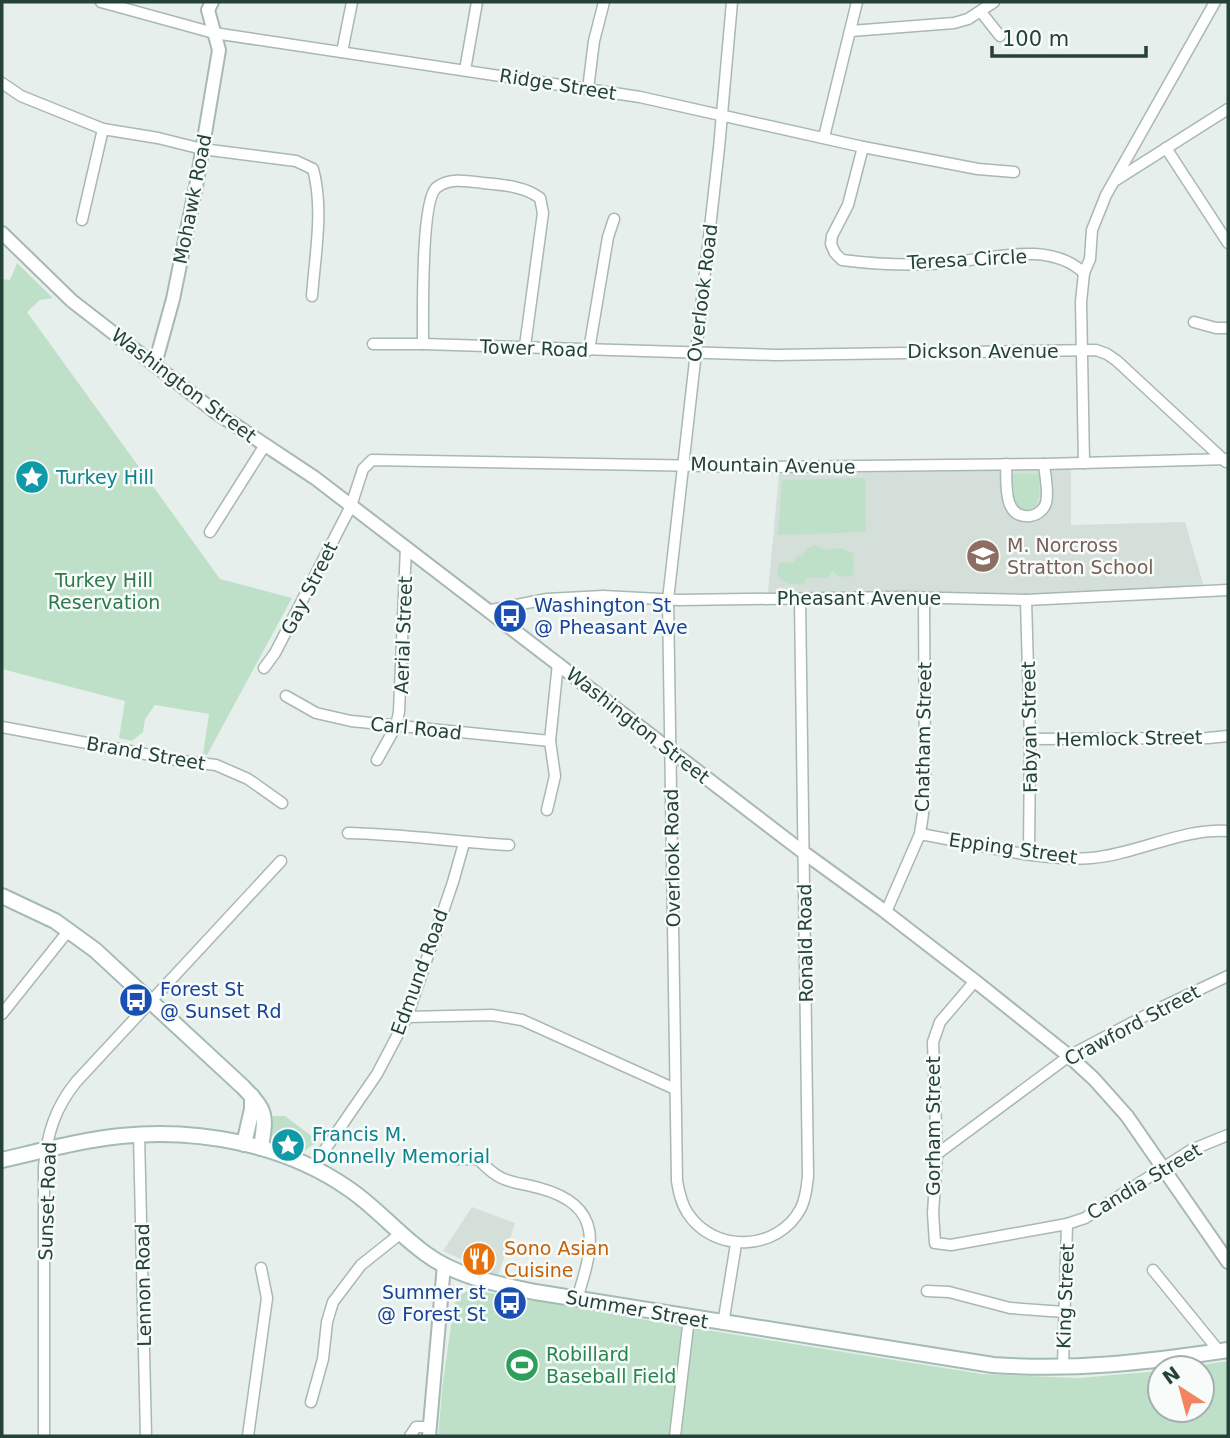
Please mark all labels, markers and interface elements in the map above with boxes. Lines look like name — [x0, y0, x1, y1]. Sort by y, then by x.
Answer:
scale bar — [992, 14, 1146, 58]
text: 100 m — [1002, 27, 1069, 51]
street label: Ridge Street — [498, 64, 618, 104]
street label: Mohawk Road — [169, 132, 215, 266]
street label: Overlook Road — [683, 223, 721, 363]
street label: Teresa Circle — [905, 245, 1028, 273]
street label: Washington Street — [107, 323, 261, 447]
street label: Tower Road — [478, 335, 589, 361]
street label: Dickson Avenue — [907, 340, 1059, 362]
street label: Mountain Avenue — [690, 453, 856, 477]
place icon: Turkey Hill — [13, 458, 51, 496]
place label: Turkey Hill — [55, 466, 154, 488]
place label: M. Norcross Stratton School — [1007, 534, 1154, 578]
school or university icon: M. Norcross Stratton School — [964, 537, 1002, 575]
street label: Gay Street — [276, 538, 342, 638]
park label: Turkey Hill Reservation — [48, 569, 160, 613]
street label: Aerial Street — [390, 576, 416, 694]
street label: Pheasant Avenue — [777, 587, 941, 609]
place label: Washington St @ Pheasant Ave — [534, 594, 688, 638]
bus stop icon: Washington St @ Pheasant Ave — [491, 597, 529, 635]
street label: Fabyan Street — [1017, 661, 1041, 793]
street label: Washington Street — [562, 662, 714, 788]
street label: Chatham Street — [911, 662, 935, 812]
street label: Carl Road — [369, 712, 463, 744]
street label: Hemlock Street — [1056, 726, 1202, 750]
street label: Brand Street — [85, 732, 207, 774]
street label: Overlook Road — [660, 788, 684, 928]
street label: Epping Street — [947, 828, 1079, 868]
street label: Ronald Road — [793, 883, 817, 1003]
street label: Edmund Road — [386, 906, 452, 1038]
place label: Forest St @ Sunset Rd — [160, 978, 282, 1022]
street label: Crawford Street — [1061, 980, 1203, 1070]
bus stop icon: Forest St @ Sunset Rd — [117, 981, 155, 1019]
street label: Gorham Street — [922, 1056, 944, 1196]
place label: Francis M. Donnelly Memorial — [312, 1123, 490, 1167]
place icon: Francis M. Donnelly Memorial — [269, 1126, 307, 1164]
street label: Candia Street — [1083, 1138, 1205, 1224]
street label: Sunset Road — [34, 1141, 60, 1261]
street label: Lennon Road — [131, 1223, 155, 1347]
place label: Sono Asian Cuisine — [504, 1237, 609, 1281]
restaurant icon: Sono Asian Cuisine — [460, 1240, 498, 1278]
street label: King Street — [1052, 1243, 1078, 1349]
place label: Summer st @ Forest St — [377, 1281, 486, 1325]
bus stop icon: Summer st @ Forest St — [491, 1284, 529, 1322]
street label: Summer Street — [564, 1286, 710, 1332]
place label: Robillard Baseball Field — [546, 1343, 676, 1387]
sports icon: Robillard Baseball Field — [503, 1346, 541, 1384]
north arrow — [1146, 1354, 1216, 1424]
text: N — [1158, 1362, 1184, 1389]

